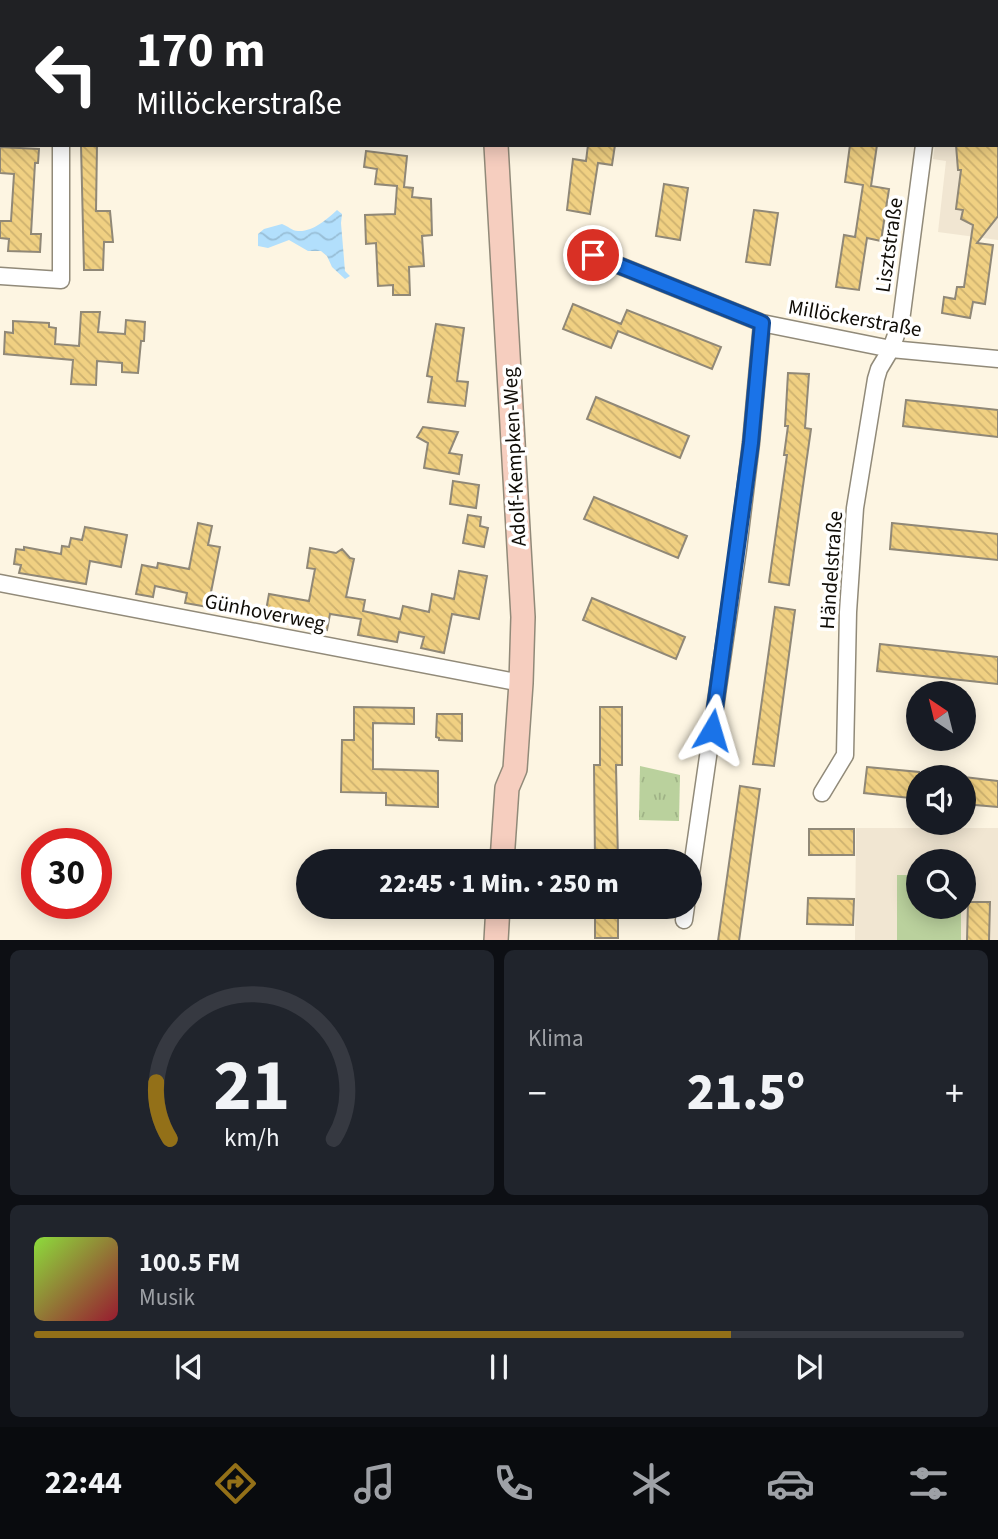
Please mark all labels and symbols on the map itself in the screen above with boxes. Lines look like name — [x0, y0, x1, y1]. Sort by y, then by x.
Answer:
street label: Lisztstraße — [868, 196, 910, 294]
pin — [563, 225, 623, 285]
street label: Millöckerstraße — [786, 291, 924, 345]
street label: Adolf-Kempken-Weg — [494, 366, 534, 547]
street label: Händelstraße — [812, 510, 850, 630]
street label: Günhoverweg — [202, 586, 328, 638]
north arrow — [906, 681, 976, 751]
position arrow — [675, 693, 749, 767]
speed limit sign: 30 — [21, 828, 112, 919]

